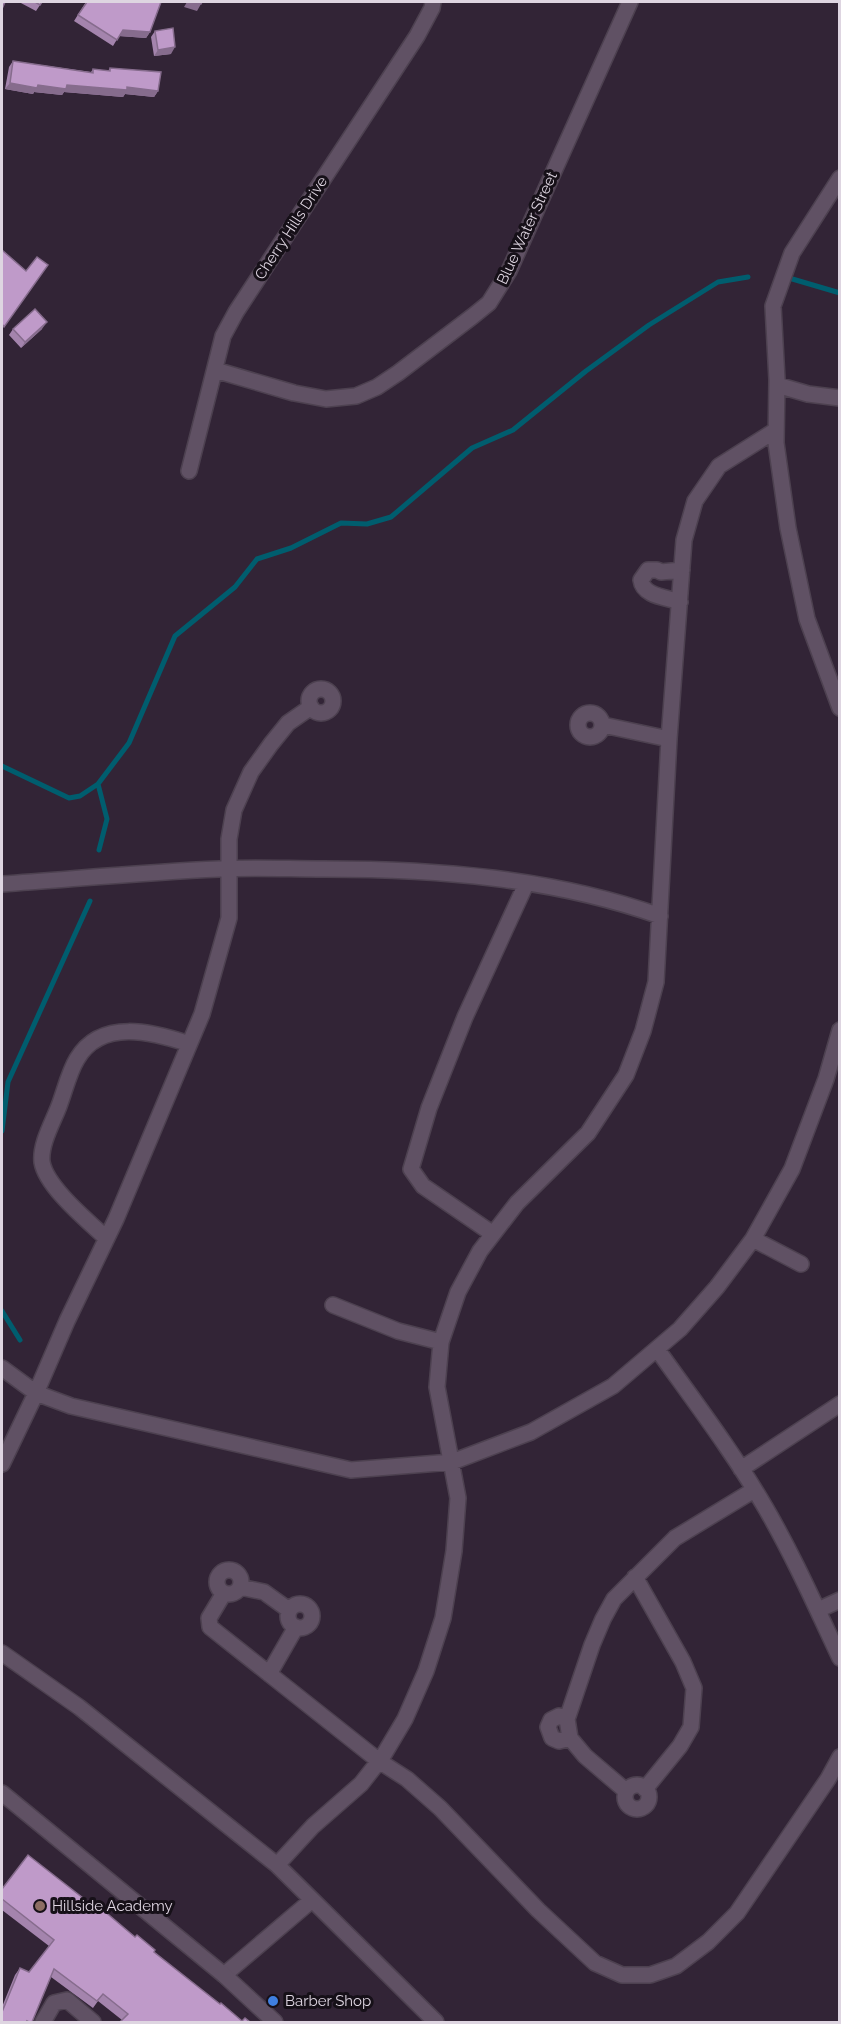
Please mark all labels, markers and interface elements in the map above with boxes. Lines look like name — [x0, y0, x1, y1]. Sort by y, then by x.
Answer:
street label: Blue Water Street — [493, 169, 561, 287]
street label: Cherry Hills Drive — [251, 173, 331, 283]
place label: Hillside Academy — [52, 1897, 173, 1915]
marker: Hillside Academy — [33, 1899, 47, 1913]
place label: Barber Shop — [285, 1992, 371, 2010]
marker: Barber Shop — [266, 1994, 280, 2008]

